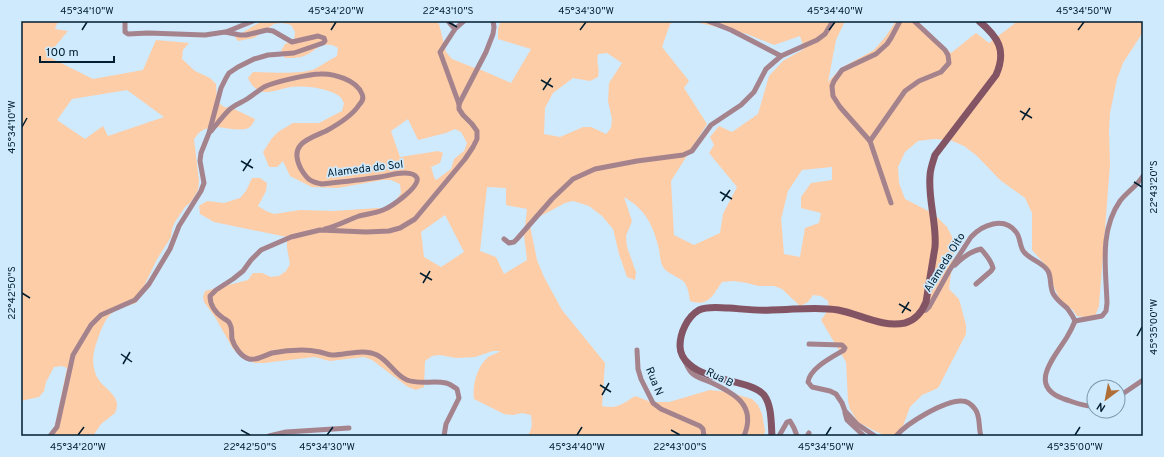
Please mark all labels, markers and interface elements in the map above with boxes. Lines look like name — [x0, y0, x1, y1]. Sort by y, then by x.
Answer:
text: 45°34'10"W — [60, 5, 114, 18]
text: 45°34'20"W — [308, 5, 364, 18]
text: 22°43'10"S — [423, 5, 473, 18]
text: 45°34'30"W — [558, 5, 614, 18]
text: 45°34'40"W — [807, 5, 863, 18]
text: 45°34'50"W — [1056, 5, 1112, 18]
scale bar — [40, 38, 114, 64]
text: 100 m — [46, 45, 79, 61]
text: 45°34'10"W — [6, 100, 19, 154]
street label: Alameda do Sol — [326, 157, 404, 181]
text: 22°43'20"S — [1148, 160, 1161, 214]
street label: Alameda Oito — [921, 230, 969, 295]
text: 22°42'50"S — [6, 266, 19, 320]
text: 45°35'00"W — [1148, 299, 1161, 355]
street label: Rua N — [642, 365, 666, 398]
street label: Rua B — [703, 365, 736, 391]
north arrow — [1086, 379, 1126, 419]
text: N — [1094, 399, 1108, 415]
text: 45°34'20"W — [50, 441, 106, 454]
text: 22°42'50"S — [223, 441, 277, 454]
text: 45°34'30"W — [299, 441, 355, 454]
text: 45°34'40"W — [549, 441, 605, 454]
text: 22°43'00"S — [653, 441, 707, 454]
text: 45°34'50"W — [798, 441, 854, 454]
text: 45°35'00"W — [1047, 441, 1103, 454]

